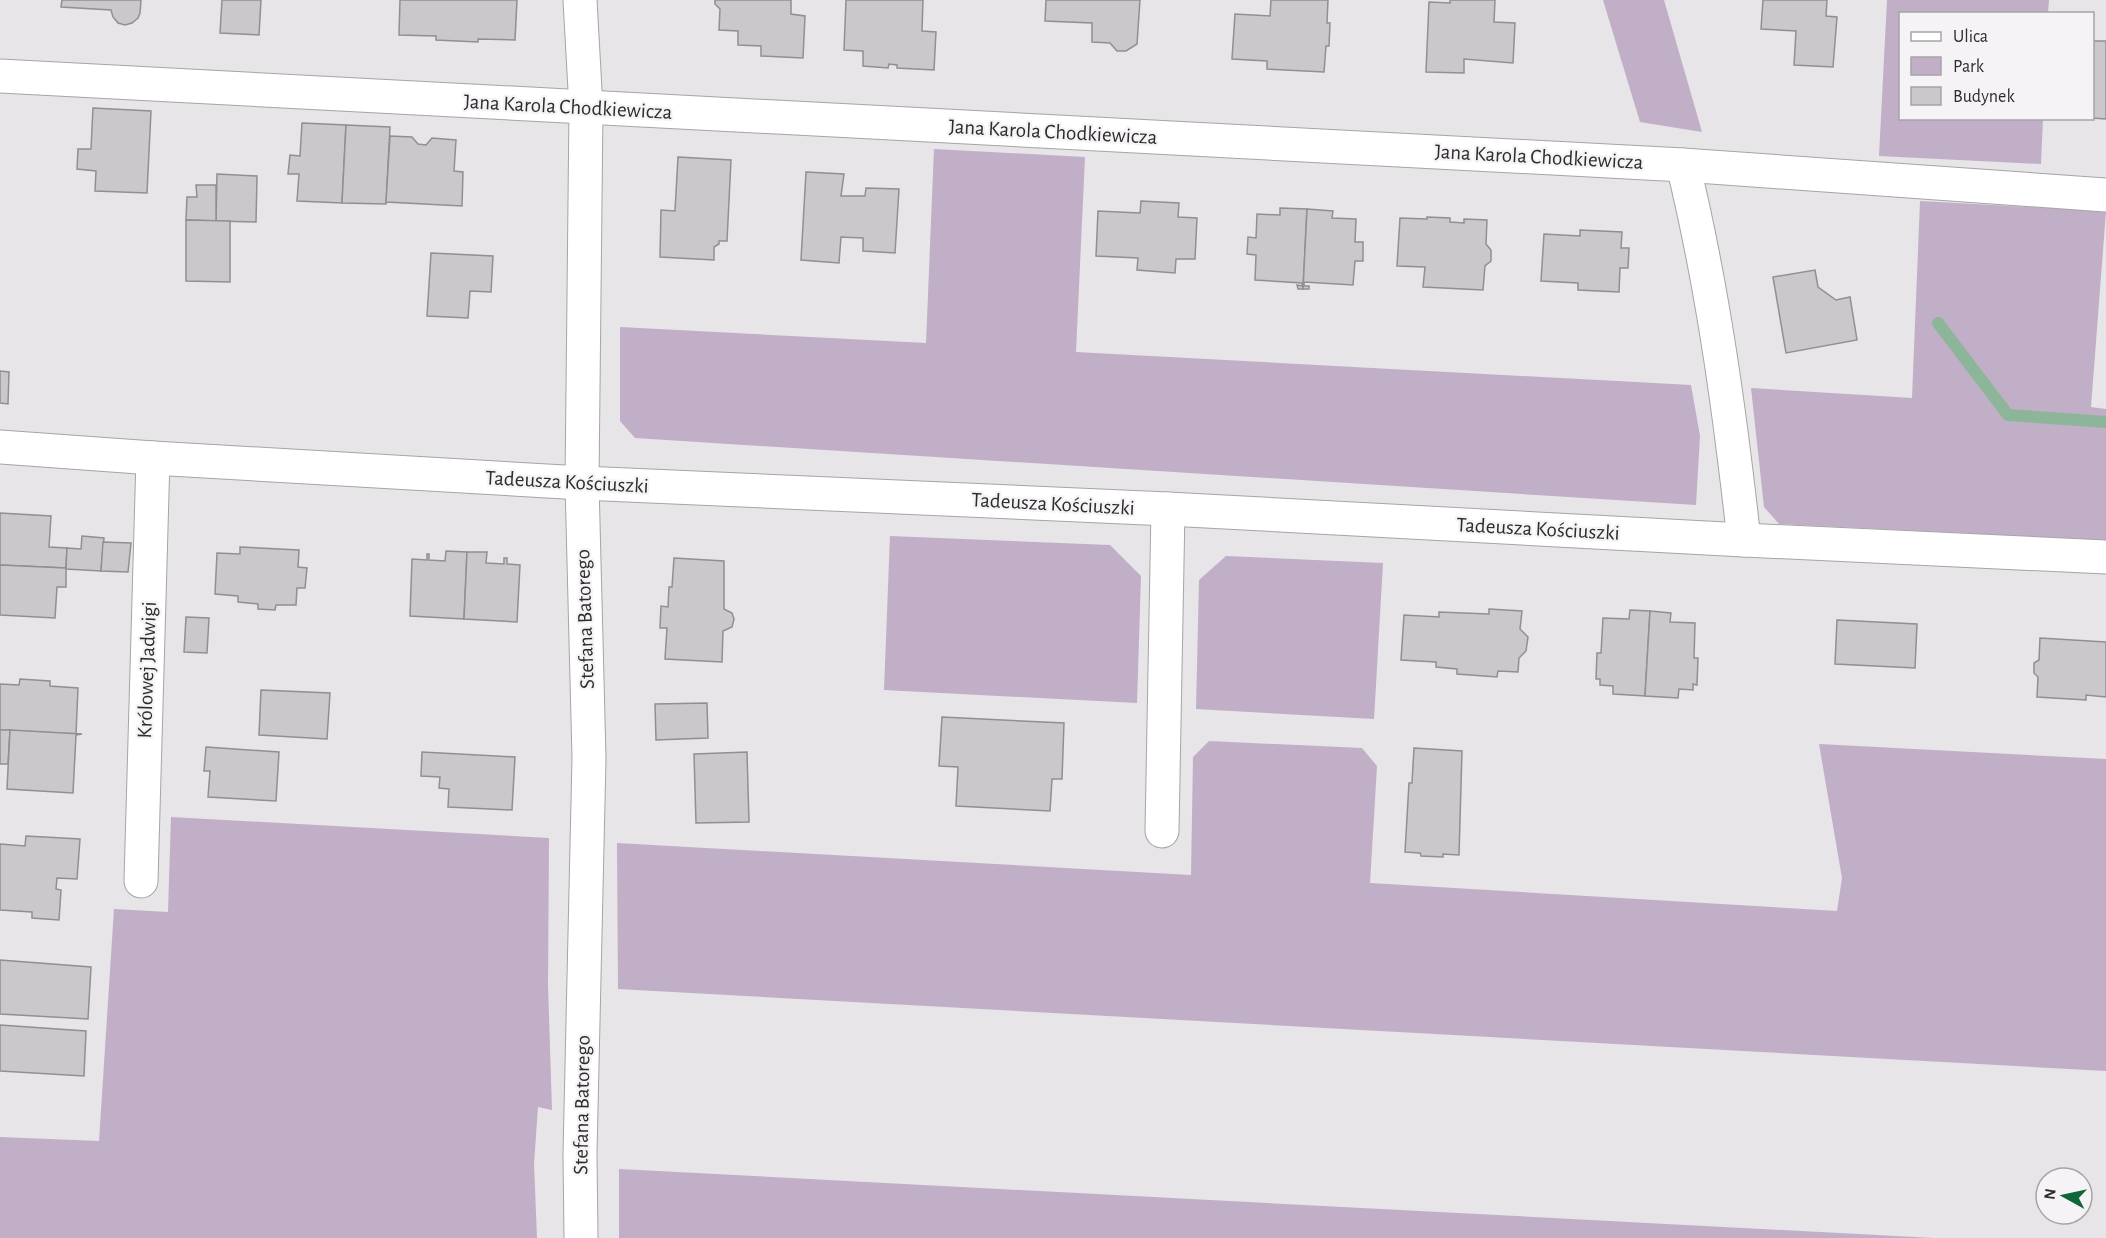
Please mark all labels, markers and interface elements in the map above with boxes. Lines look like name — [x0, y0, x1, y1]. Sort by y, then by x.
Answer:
legend — [1899, 12, 2094, 120]
text: Ulica — [1953, 28, 1988, 46]
text: Park — [1953, 58, 1985, 76]
text: Budynek — [1953, 88, 2015, 106]
street label: Jana Karola Chodkiewicza — [463, 91, 673, 123]
street label: Jana Karola Chodkiewicza — [948, 116, 1158, 148]
street label: Jana Karola Chodkiewicza — [1434, 141, 1644, 173]
street label: Tadeusza Kościuszki — [485, 467, 649, 497]
street label: Tadeusza Kościuszki — [971, 489, 1135, 519]
street label: Tadeusza Kościuszki — [1456, 514, 1620, 544]
street label: Stefana Batorego — [572, 549, 598, 689]
street label: Królowej Jadwigi — [134, 601, 160, 739]
street label: Stefana Batorego — [570, 1035, 594, 1175]
north arrow — [2034, 1166, 2094, 1226]
text: N — [2041, 1187, 2059, 1201]

